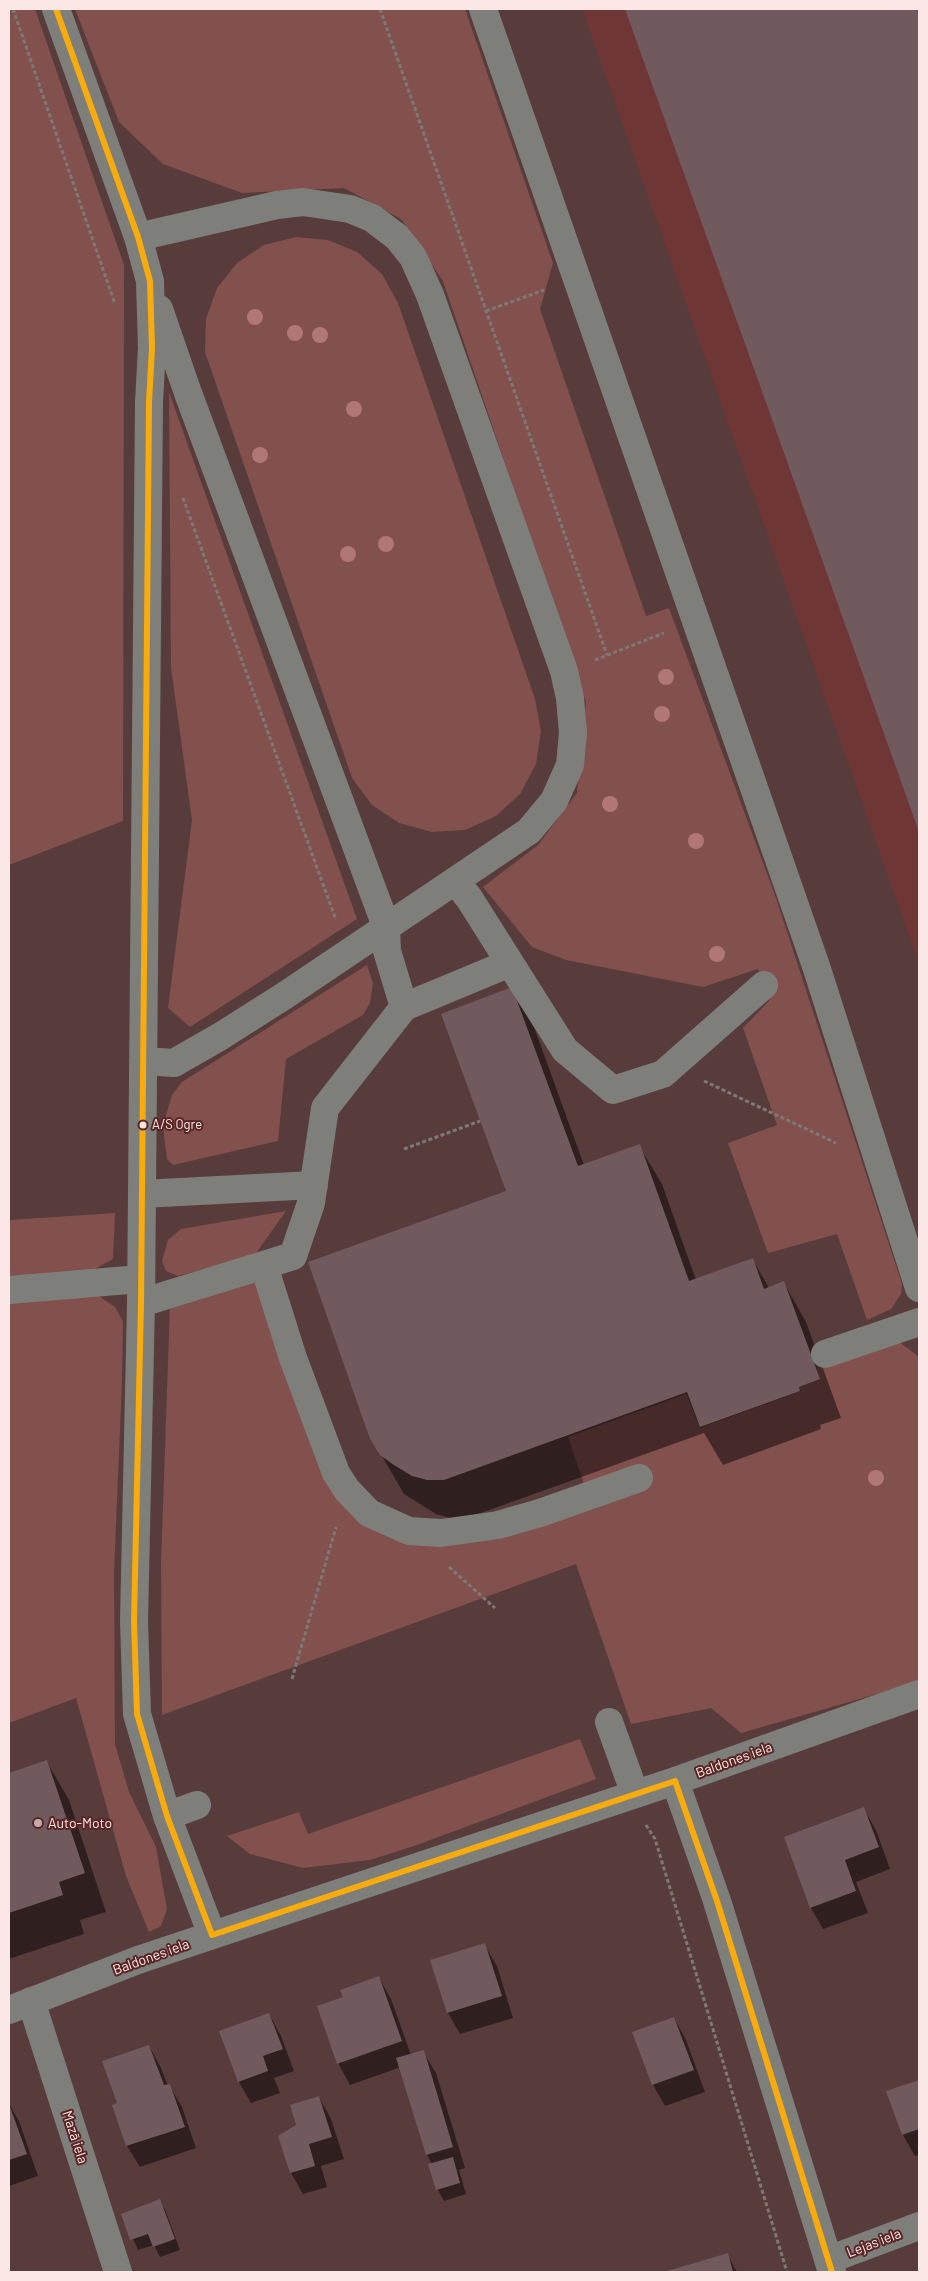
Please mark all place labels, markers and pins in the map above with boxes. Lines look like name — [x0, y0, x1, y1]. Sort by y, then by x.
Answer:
place label: A/S Ogre — [152, 1117, 202, 1133]
marker: A/S Ogre — [138, 1120, 148, 1130]
place label: Auto-Moto — [48, 1815, 112, 1831]
marker: Auto-Moto — [32, 1817, 44, 1829]

